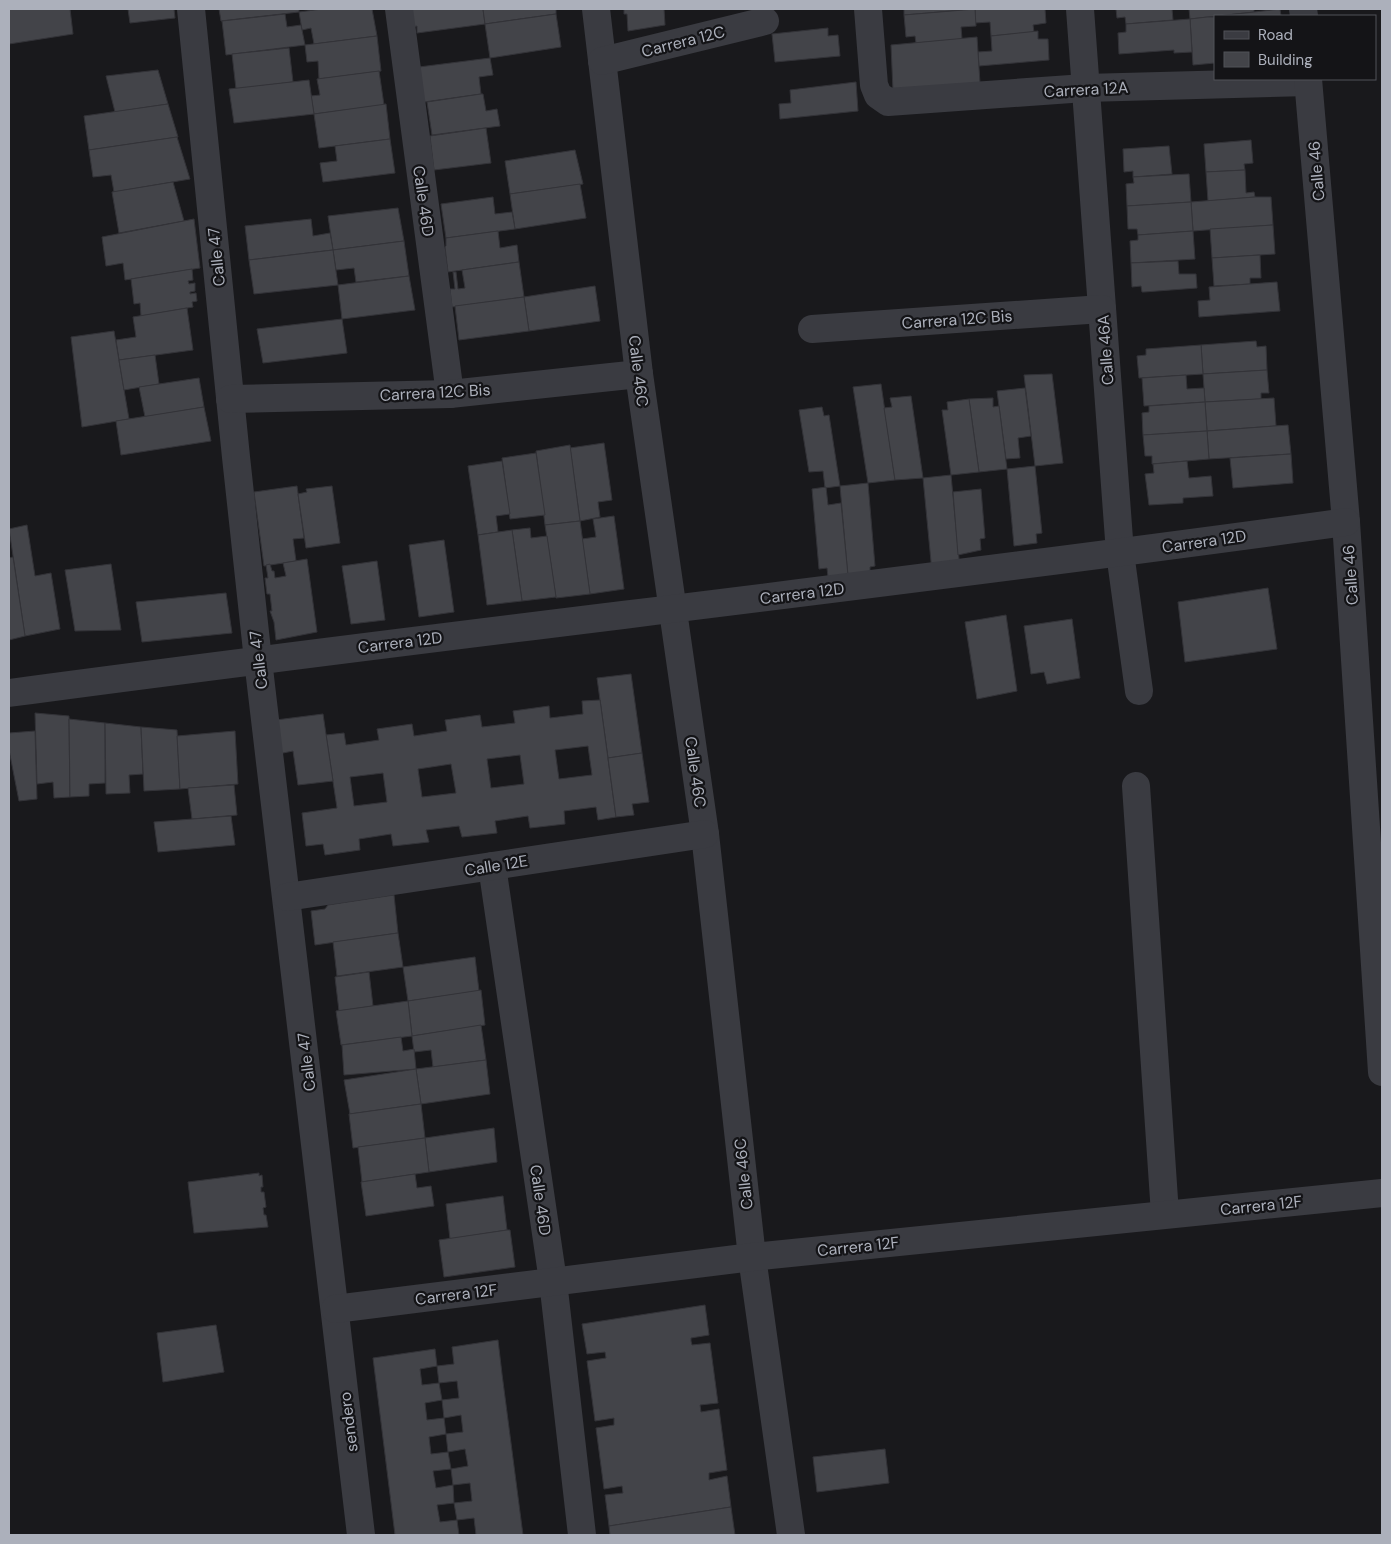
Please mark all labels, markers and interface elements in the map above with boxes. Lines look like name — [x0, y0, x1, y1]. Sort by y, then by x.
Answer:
legend — [1214, 15, 1376, 80]
street label: Carrera 12C — [639, 21, 727, 62]
text: Road — [1258, 25, 1293, 45]
text: Building — [1258, 50, 1313, 70]
street label: Carrera 12A — [1043, 77, 1129, 102]
street label: Calle 46 — [1303, 140, 1330, 202]
street label: Calle 46D — [408, 164, 439, 238]
street label: Calle 47 — [203, 227, 230, 287]
street label: Carrera 12C Bis — [901, 305, 1013, 334]
street label: Calle 46A — [1093, 314, 1118, 386]
street label: Calle 46C — [624, 334, 653, 408]
street label: Carrera 12C Bis — [379, 379, 491, 406]
street label: Carrera 12D — [1161, 525, 1248, 558]
street label: Calle 46 — [1338, 544, 1363, 606]
street label: Carrera 12D — [759, 578, 845, 609]
street label: Carrera 12D — [357, 627, 443, 658]
street label: Calle 47 — [244, 629, 273, 690]
street label: Calle 46C — [680, 735, 711, 809]
street label: Calle 12E — [463, 850, 529, 881]
street label: Calle 47 — [292, 1031, 321, 1092]
street label: Calle 46C — [729, 1137, 758, 1211]
street label: Calle 46D — [525, 1163, 556, 1237]
street label: Carrera 12F — [1219, 1191, 1304, 1220]
street label: Carrera 12F — [816, 1232, 901, 1261]
street label: Carrera 12F — [414, 1279, 499, 1310]
street label: sendero — [334, 1391, 363, 1453]

